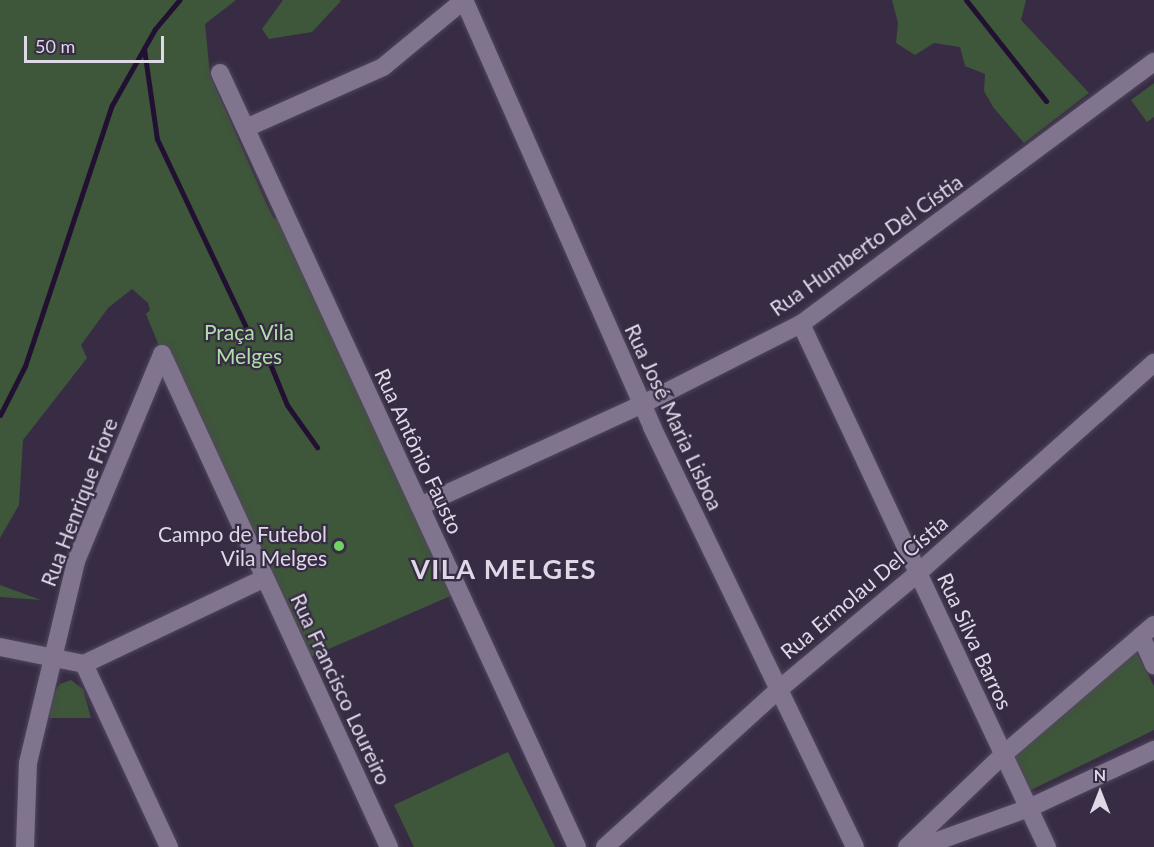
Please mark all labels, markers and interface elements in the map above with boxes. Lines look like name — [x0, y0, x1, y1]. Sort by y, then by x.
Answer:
scale bar — [27, 24, 166, 62]
text: 50 m — [35, 35, 75, 57]
street label: Rua Humberto Del Cístia — [765, 169, 967, 321]
park label: Praça Vila Melges — [204, 319, 294, 369]
street label: Rua José Maria Lisboa — [620, 320, 728, 514]
street label: Rua Antônio Fausto — [369, 364, 469, 538]
street label: Rua Henrique Fiore — [35, 414, 123, 590]
street label: Rua Ermolau Del Cístia — [775, 510, 953, 664]
place label: Campo de Futebol Vila Melges — [158, 521, 327, 571]
marker: Campo de Futebol Vila Melges — [332, 539, 346, 553]
district label: VILA MELGES — [411, 553, 597, 585]
street label: Rua Silva Barros — [932, 569, 1018, 713]
street label: Rua Francisco Loureiro — [286, 589, 396, 789]
north arrow — [1070, 763, 1130, 823]
text: N — [1094, 765, 1106, 784]

